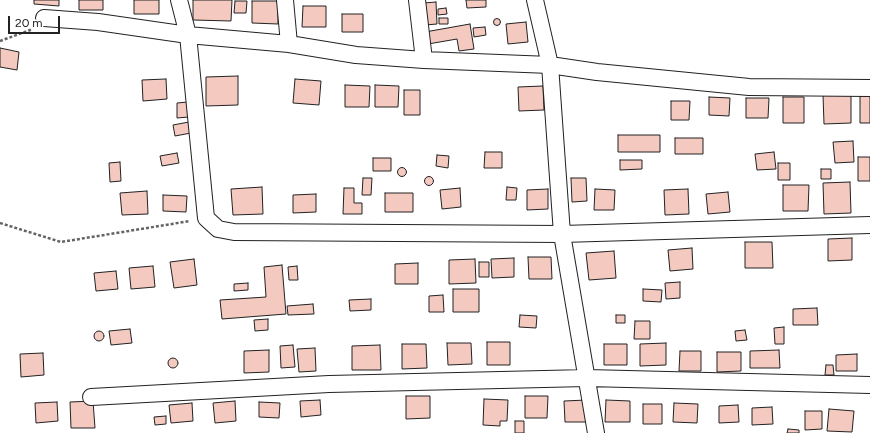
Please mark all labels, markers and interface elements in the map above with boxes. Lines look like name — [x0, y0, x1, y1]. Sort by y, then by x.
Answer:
scale bar — [10, 8, 62, 34]
text: 20 m — [15, 16, 43, 30]

